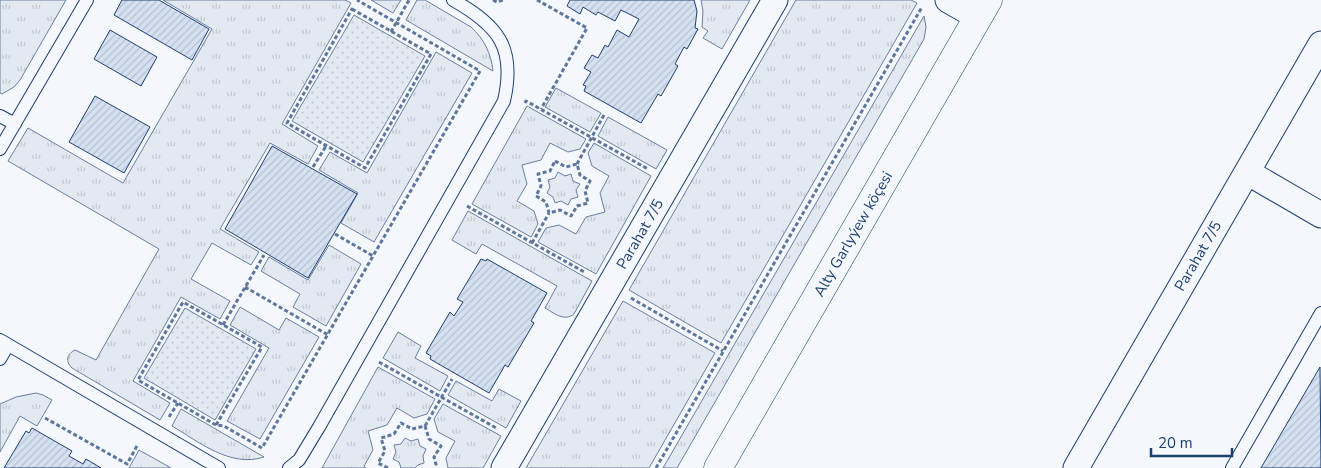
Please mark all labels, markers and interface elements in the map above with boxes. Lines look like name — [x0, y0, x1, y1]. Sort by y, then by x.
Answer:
street label: Alty Garlyýew köçesi — [809, 168, 897, 300]
street label: Parahat 7/5 — [612, 195, 668, 273]
street label: Parahat 7/5 — [1170, 217, 1226, 295]
scale bar — [1151, 426, 1232, 458]
text: 20 m — [1158, 433, 1193, 453]

